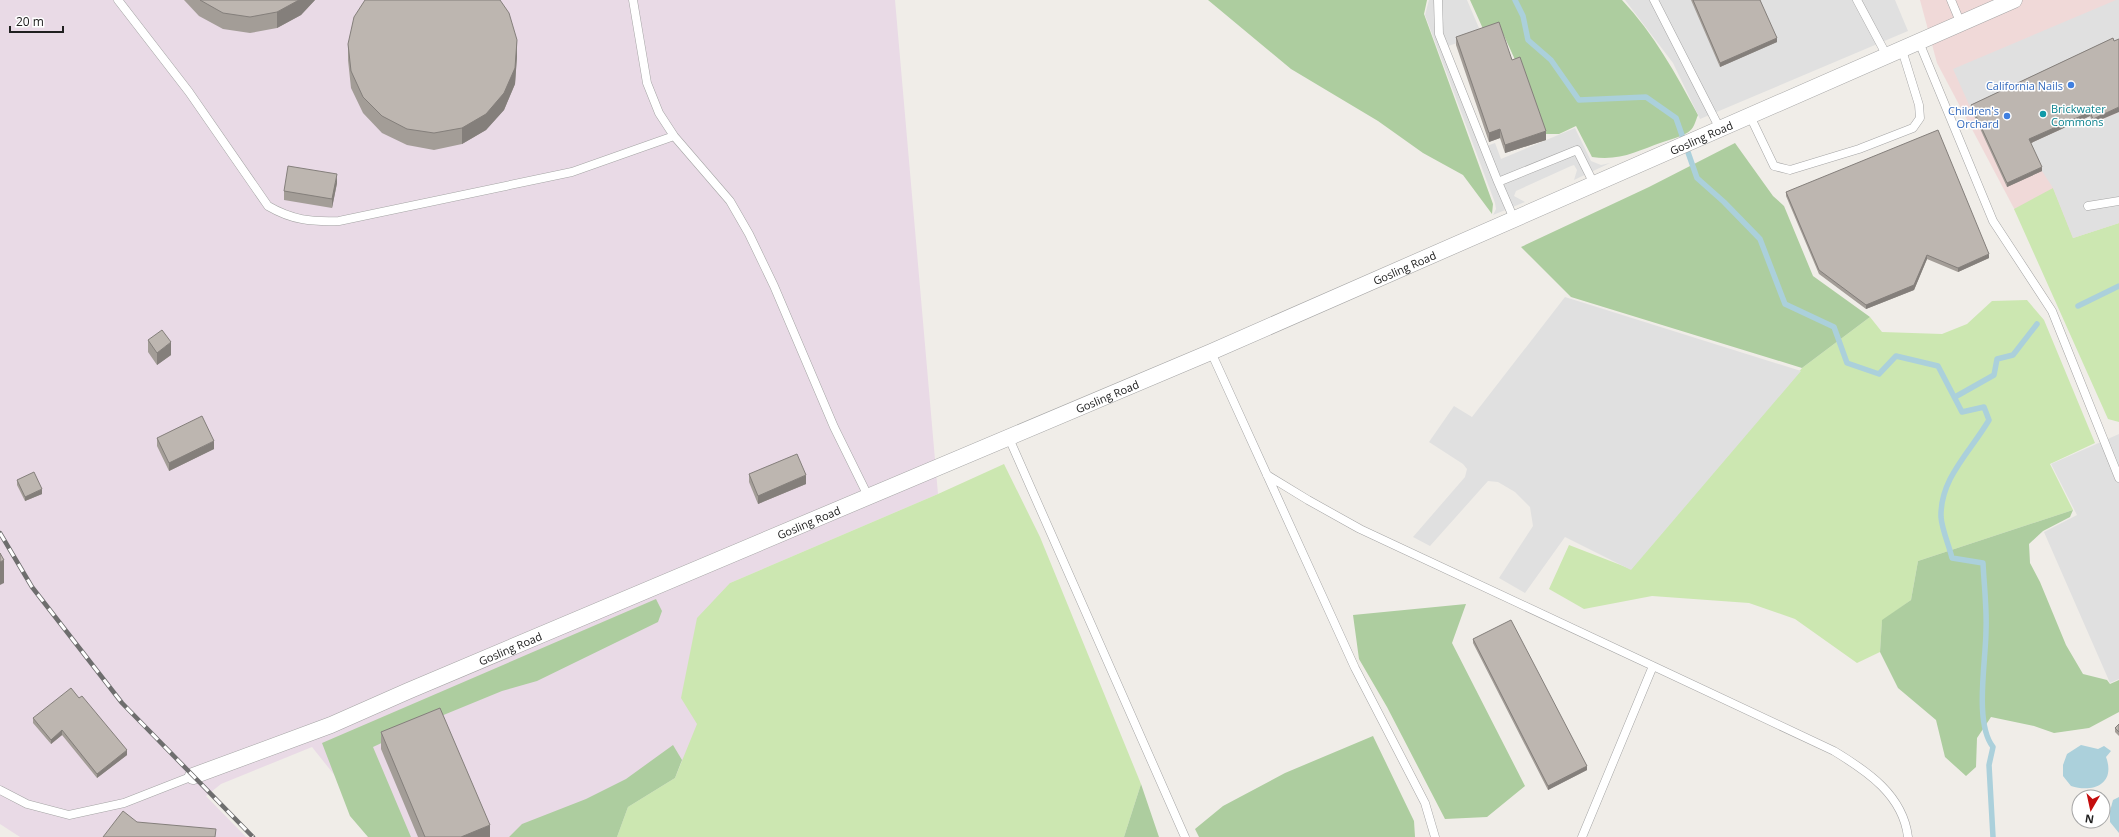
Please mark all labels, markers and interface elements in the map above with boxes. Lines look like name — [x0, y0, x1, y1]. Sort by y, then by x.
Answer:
scale bar — [10, 8, 63, 34]
text: 20 m — [16, 13, 44, 30]
place label: California Nails — [1986, 78, 2063, 93]
marker: California Nails — [2066, 80, 2076, 90]
place label: Brickwater Commons — [2051, 101, 2106, 129]
place label: Children's Orchard — [1948, 103, 1999, 131]
marker: Brickwater Commons — [2038, 109, 2048, 119]
marker: Children's Orchard — [2002, 111, 2012, 121]
street label: Gosling Road — [1667, 117, 1735, 158]
street label: Gosling Road — [1370, 247, 1438, 288]
street label: Gosling Road — [1073, 376, 1141, 416]
street label: Gosling Road — [775, 502, 842, 542]
street label: Gosling Road — [476, 628, 544, 668]
north arrow — [2071, 789, 2111, 829]
text: N — [2084, 811, 2095, 827]

